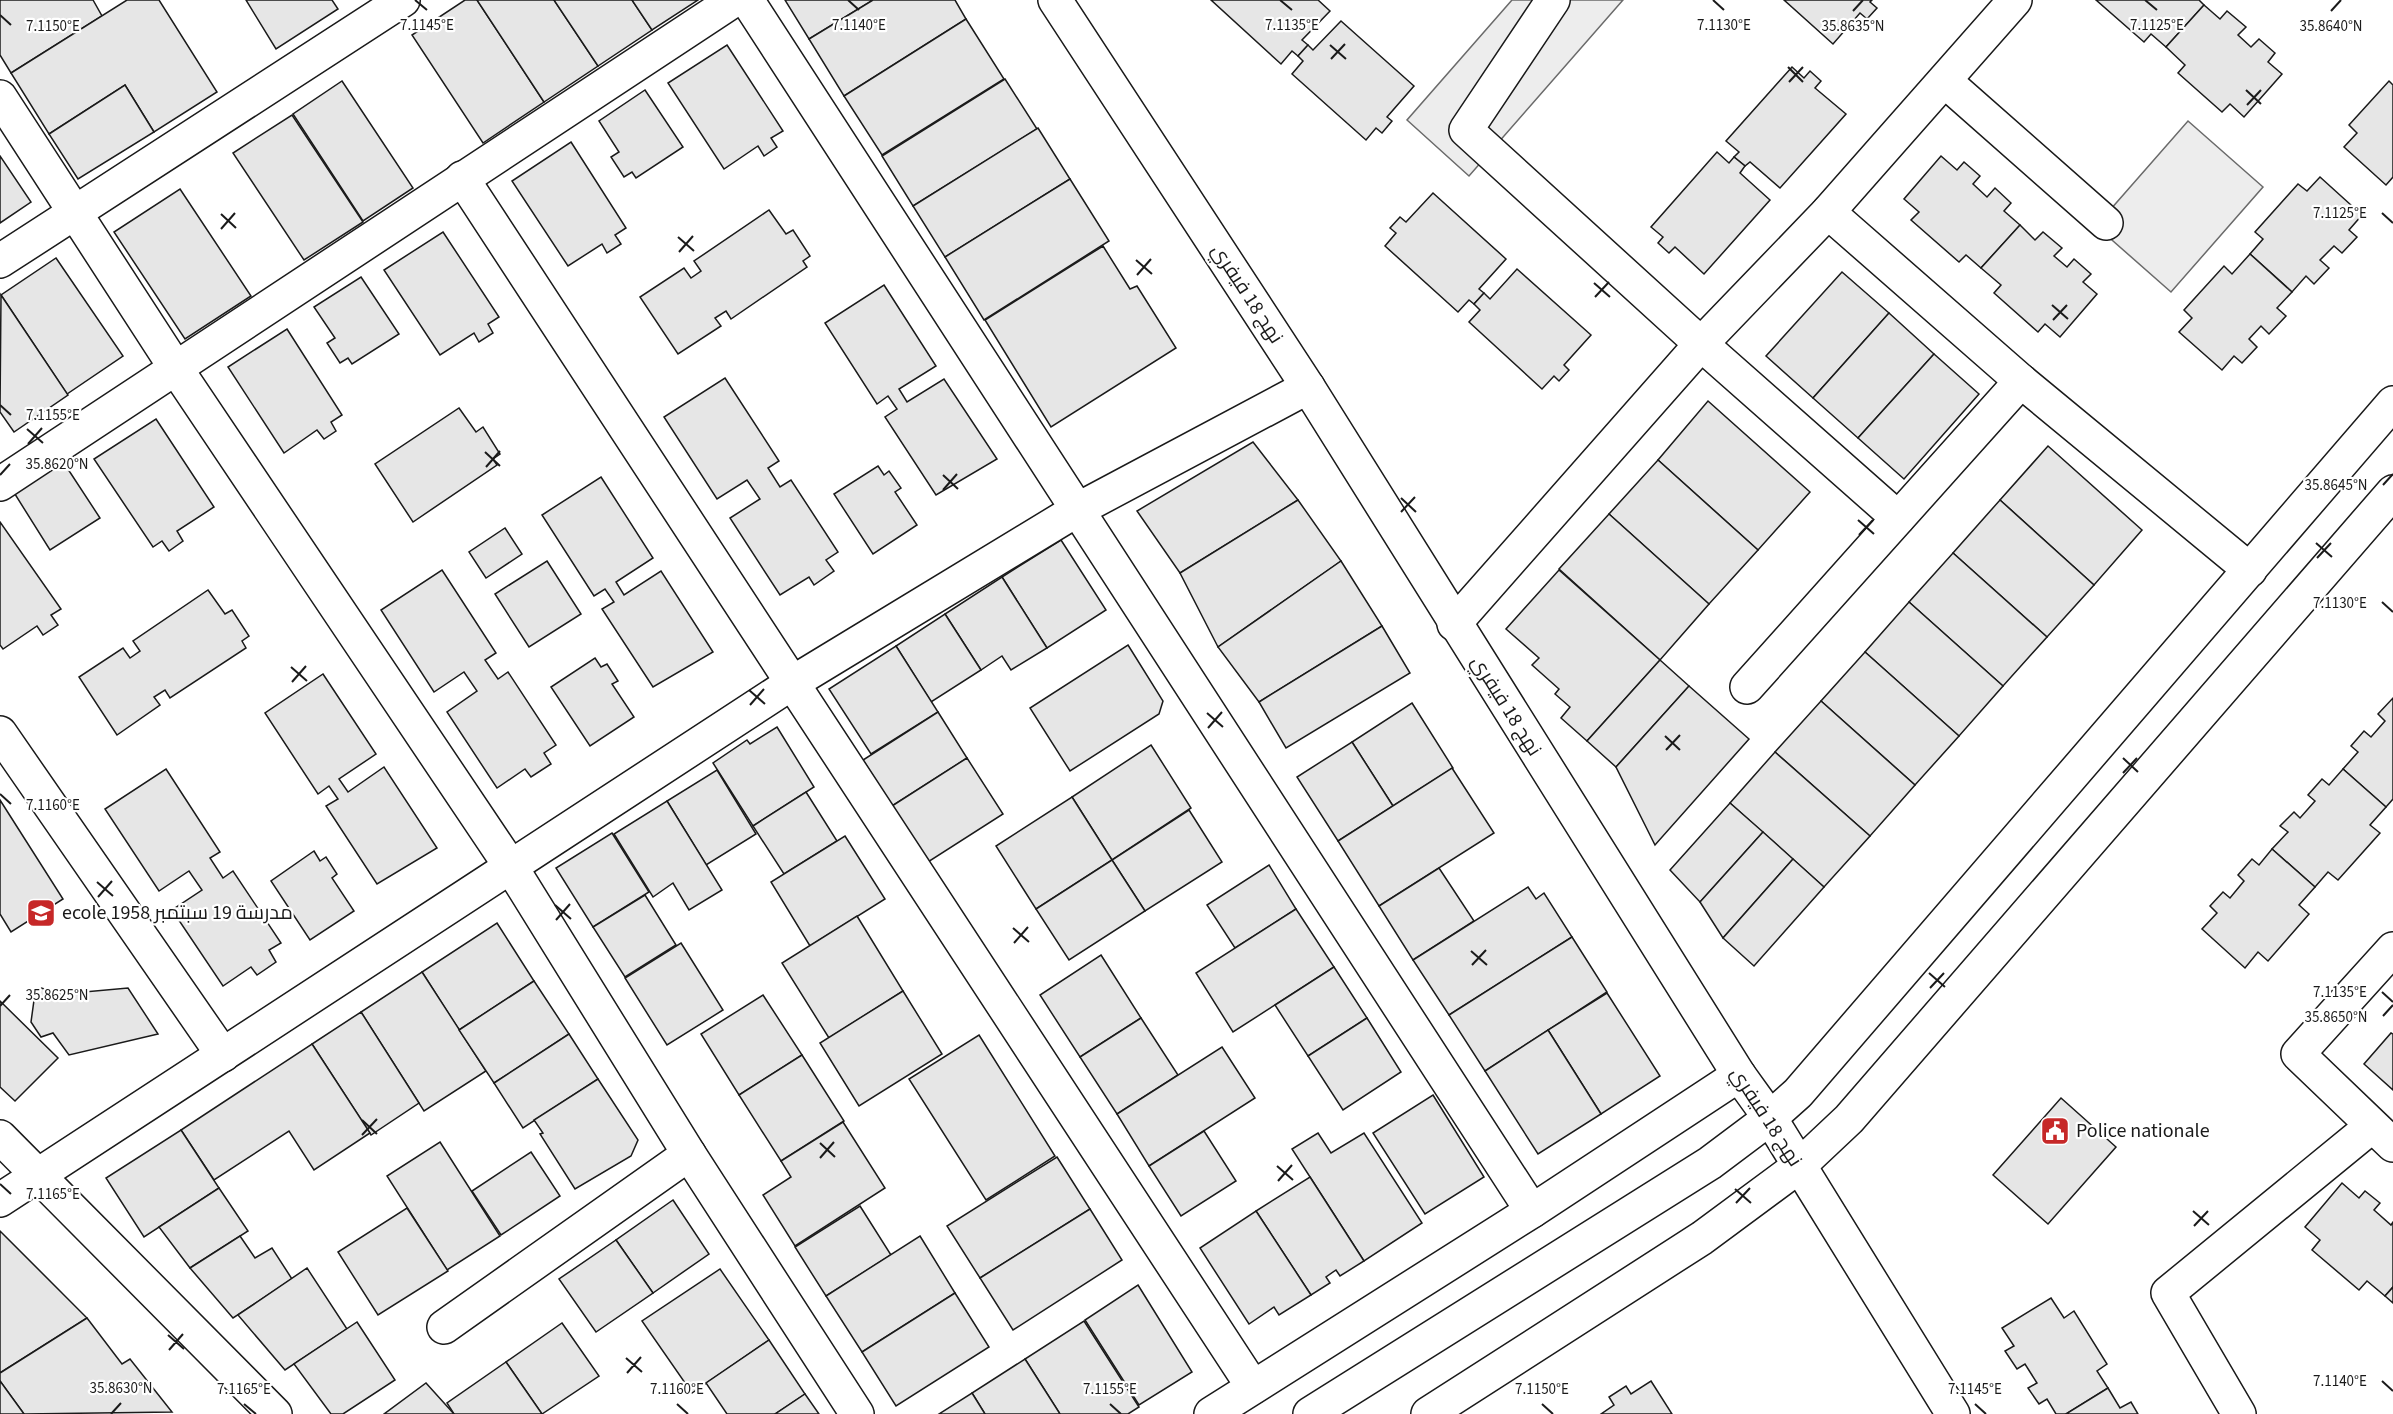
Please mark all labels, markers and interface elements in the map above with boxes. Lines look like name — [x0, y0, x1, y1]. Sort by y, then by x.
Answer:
text: 7.1145°E — [400, 15, 454, 36]
text: 7.1140°E — [832, 15, 886, 36]
text: 7.1135°E — [1265, 15, 1319, 36]
text: 7.1130°E — [1697, 15, 1751, 36]
text: 7.1125°E — [2130, 15, 2184, 36]
text: 7.1150°E — [26, 16, 80, 37]
text: 35.8635°N — [1821, 16, 1885, 37]
text: 35.8640°N — [2299, 16, 2363, 37]
text: 7.1125°E — [2313, 203, 2367, 224]
street label: نهج 18 فيفري — [1203, 239, 1290, 350]
text: 7.1155°E — [26, 405, 80, 426]
text: 35.8620°N — [25, 454, 89, 475]
text: 35.8645°N — [2304, 475, 2368, 496]
text: 7.1130°E — [2313, 593, 2367, 614]
street label: نهج 18 فيفري — [1463, 650, 1548, 762]
text: 7.1160°E — [26, 795, 80, 816]
school or university icon: ecole مدرسة 19 سبتمبر 1958 — [25, 897, 57, 929]
place label: ecole مدرسة 19 سبتمبر 1958 — [62, 899, 293, 927]
text: 7.1135°E — [2313, 982, 2367, 1003]
text: 35.8625°N — [25, 985, 89, 1006]
text: 35.8650°N — [2304, 1007, 2368, 1028]
street label: نهج 18 فيفري — [1722, 1062, 1809, 1173]
public building icon: Police nationale — [2039, 1115, 2071, 1147]
place label: Police nationale — [2076, 1117, 2210, 1145]
text: 7.1165°E — [26, 1184, 80, 1205]
text: 7.1140°E — [2313, 1371, 2367, 1392]
text: 35.8630°N — [89, 1378, 153, 1399]
text: 7.1165°E — [217, 1379, 271, 1400]
text: 7.1160°E — [650, 1379, 704, 1400]
text: 7.1155°E — [1083, 1379, 1137, 1400]
text: 7.1150°E — [1515, 1379, 1569, 1400]
text: 7.1145°E — [1948, 1379, 2002, 1400]

